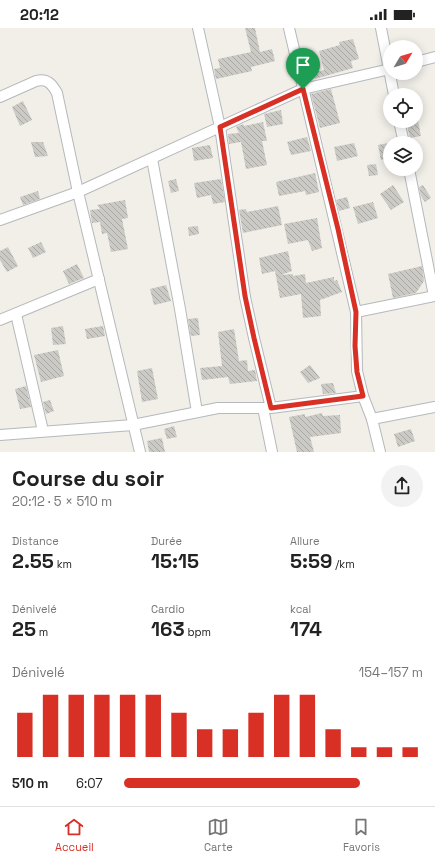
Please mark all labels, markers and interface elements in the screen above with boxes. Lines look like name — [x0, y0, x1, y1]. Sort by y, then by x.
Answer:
text: 20:12 — [20, 5, 59, 24]
north arrow — [383, 40, 423, 80]
map controls — [383, 40, 423, 176]
pin — [286, 48, 320, 89]
icon: arrive — [292, 54, 314, 76]
button: locate — [383, 88, 423, 128]
button: layers — [383, 136, 423, 176]
text: Course du soir — [12, 464, 164, 492]
button: share — [381, 465, 423, 507]
text: 20:12 · 5 × 510 m — [12, 493, 112, 510]
text: Distance — [12, 534, 59, 548]
text: Durée — [151, 534, 182, 548]
text: Allure — [290, 534, 320, 548]
text: 2.55 — [12, 548, 54, 574]
text: 15:15 — [151, 548, 199, 574]
text: 5:59 — [290, 548, 332, 574]
text: km — [54, 557, 72, 571]
text: /km — [332, 557, 355, 571]
text: Dénivelé — [12, 602, 57, 616]
text: Cardio — [151, 602, 185, 616]
text: kcal — [290, 602, 311, 616]
text: 25 — [12, 616, 36, 642]
text: 163 — [151, 616, 185, 642]
text: 174 — [290, 616, 322, 642]
text: m — [36, 625, 48, 639]
text: bpm — [185, 625, 211, 639]
text: Dénivelé — [12, 664, 65, 681]
text: 154–157 m — [359, 664, 423, 681]
text: 510 m — [12, 775, 48, 792]
text: 6:07 — [76, 775, 103, 792]
tab: Accueil — [55, 816, 94, 854]
tab: Carte — [204, 816, 233, 854]
tab: Favoris — [343, 816, 380, 854]

